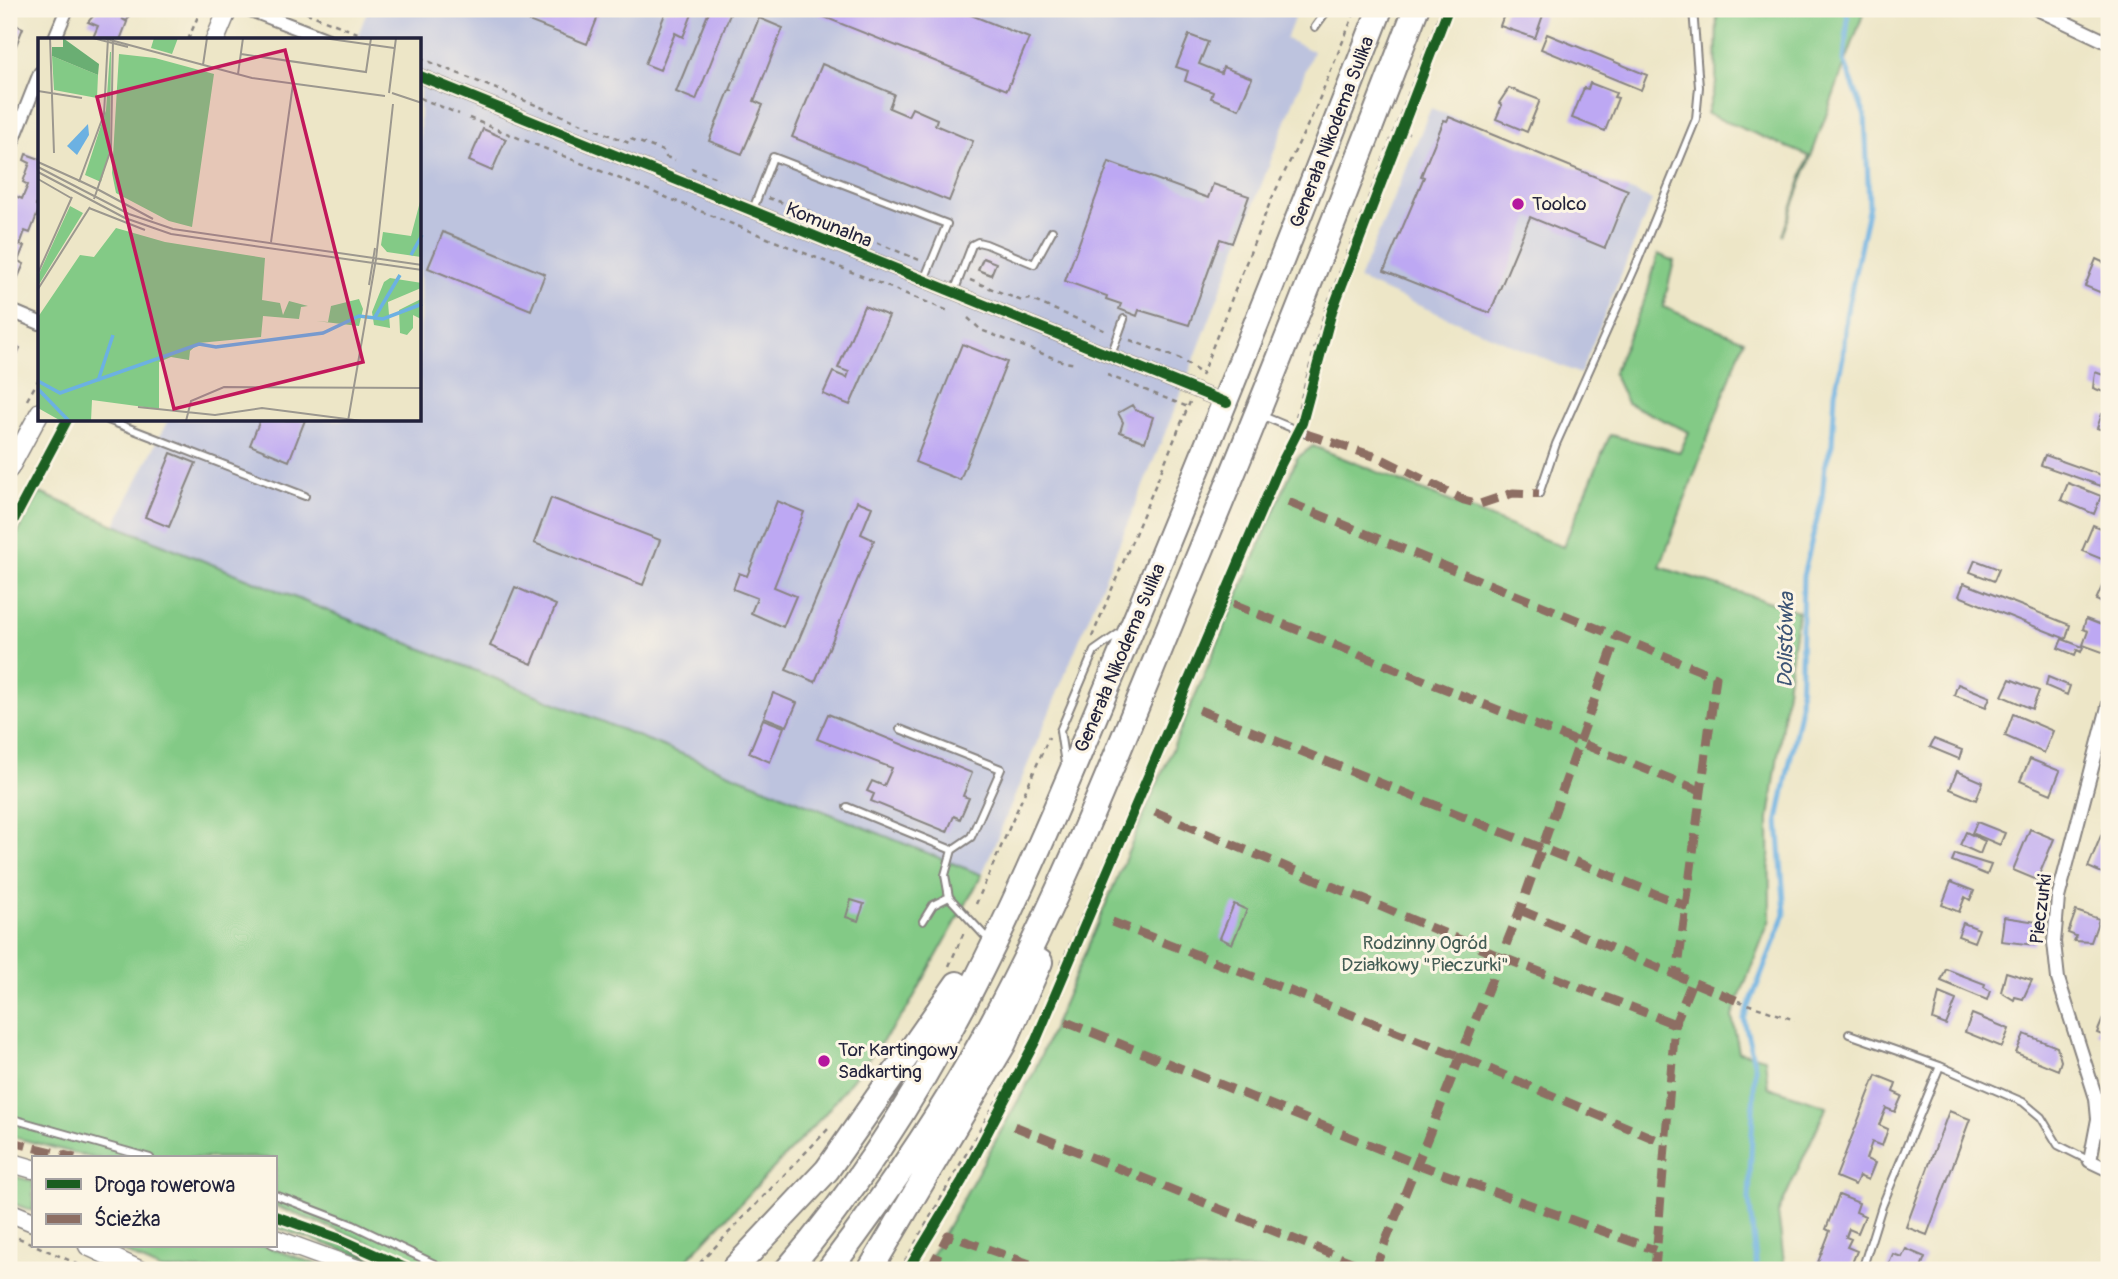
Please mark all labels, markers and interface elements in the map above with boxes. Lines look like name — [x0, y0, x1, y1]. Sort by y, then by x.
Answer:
street label: Generała Nikodema Sulika — [1284, 33, 1380, 231]
inset map — [38, 38, 422, 422]
place label: Toolco — [1532, 192, 1586, 216]
marker: Toolco — [1510, 196, 1526, 212]
street label: Komunalna — [782, 197, 876, 253]
street label: Generała Nikodema Sulika — [1069, 560, 1171, 756]
water label: Dolistówka — [1772, 591, 1800, 688]
street label: Pieczurki — [2025, 873, 2057, 945]
park label: Rodzinny Ogród Działkowy "Pieczurki" — [1341, 931, 1509, 977]
place label: Tor Kartingowy Sadkarting — [838, 1038, 958, 1084]
marker: Tor Kartingowy Sadkarting — [816, 1053, 832, 1069]
legend — [32, 1156, 276, 1248]
text: Droga rowerowa — [94, 1172, 235, 1199]
text: Ścieżka — [94, 1206, 161, 1233]

